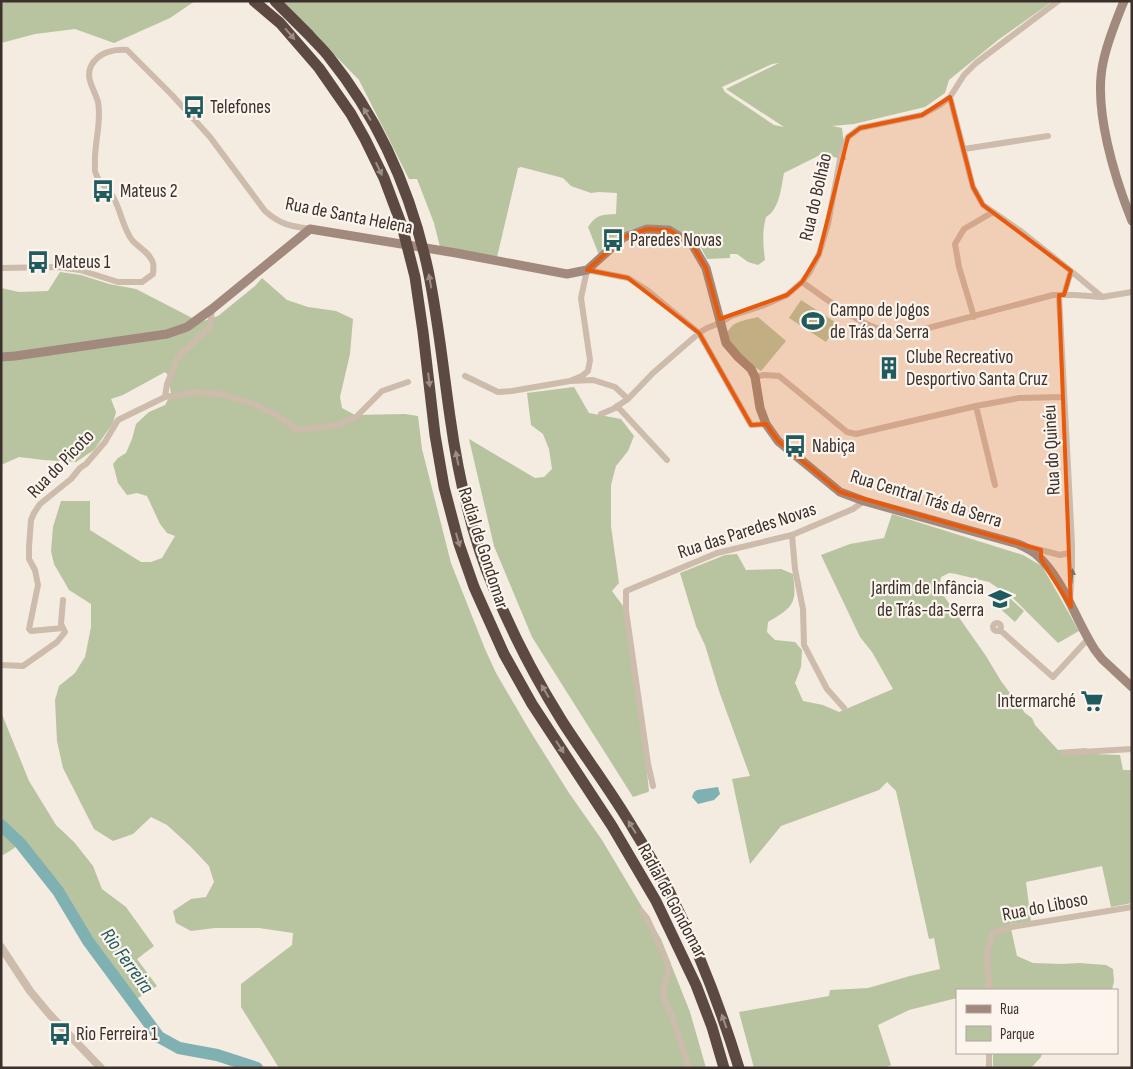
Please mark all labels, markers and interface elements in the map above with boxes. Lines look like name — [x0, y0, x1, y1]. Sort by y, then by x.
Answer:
one-way arrow — [284, 28, 296, 40]
bus stop icon: Telefones — [181, 94, 207, 120]
place label: Telefones — [210, 96, 271, 119]
one-way arrow — [363, 107, 372, 120]
street label: Rua do Bolhão — [795, 151, 837, 243]
one-way arrow — [376, 162, 384, 176]
bus stop icon: Mateus 2 — [90, 178, 116, 204]
place label: Mateus 2 — [120, 180, 178, 203]
street label: Rua de Santa Helena — [283, 192, 415, 240]
bus stop icon: Paredes Novas — [600, 227, 626, 253]
place label: Paredes Novas — [630, 229, 722, 252]
bus stop icon: Mateus 1 — [25, 249, 51, 275]
place label: Mateus 1 — [54, 251, 111, 274]
one-way arrow — [425, 273, 433, 289]
place label: Campo de Jogos de Trás da Serra — [830, 299, 930, 344]
sports icon: Campo de Jogos de Trás da Serra — [800, 308, 826, 334]
place label: Clube Recreativo Desportivo Santa Cruz — [906, 346, 1048, 391]
building icon: Clube Recreativo Desportivo Santa Cruz — [876, 355, 902, 381]
one-way arrow — [425, 372, 433, 388]
street label: Rua do Quinéu — [1038, 404, 1066, 496]
street label: Rua do Picoto — [23, 425, 99, 503]
bus stop icon: Nabiça — [782, 433, 808, 459]
place label: Nabiça — [812, 435, 855, 458]
one-way arrow — [453, 450, 461, 466]
street label: Rua Central Trás da Serra — [847, 465, 1005, 533]
street label: Radial de Gondomar — [453, 484, 514, 612]
street label: Rua das Paredes Novas — [675, 498, 819, 564]
one-way arrow — [455, 532, 463, 547]
one-way arrow — [1068, 567, 1076, 583]
place label: Jardim de Infância de Trás-da-Serra — [870, 577, 984, 622]
school or university icon: Jardim de Infância de Trás-da-Serra — [987, 586, 1013, 612]
one-way arrow — [540, 684, 549, 697]
supermarket icon: Intermarché — [1079, 688, 1105, 714]
place label: Intermarché — [997, 690, 1076, 713]
one-way arrow — [556, 741, 565, 754]
one-way arrow — [628, 821, 637, 834]
street label: Radial de Gondomar — [632, 840, 712, 963]
street label: Rua do Liboso — [1000, 887, 1090, 927]
water label: Rio Ferreira — [95, 924, 159, 998]
legend — [956, 989, 1118, 1054]
text: Rua — [1000, 1000, 1019, 1019]
one-way arrow — [720, 1014, 727, 1029]
bus stop icon: Rio Ferreira 1 — [47, 1021, 73, 1047]
place label: Rio Ferreira 1 — [76, 1023, 158, 1046]
text: Parque — [1000, 1025, 1035, 1044]

